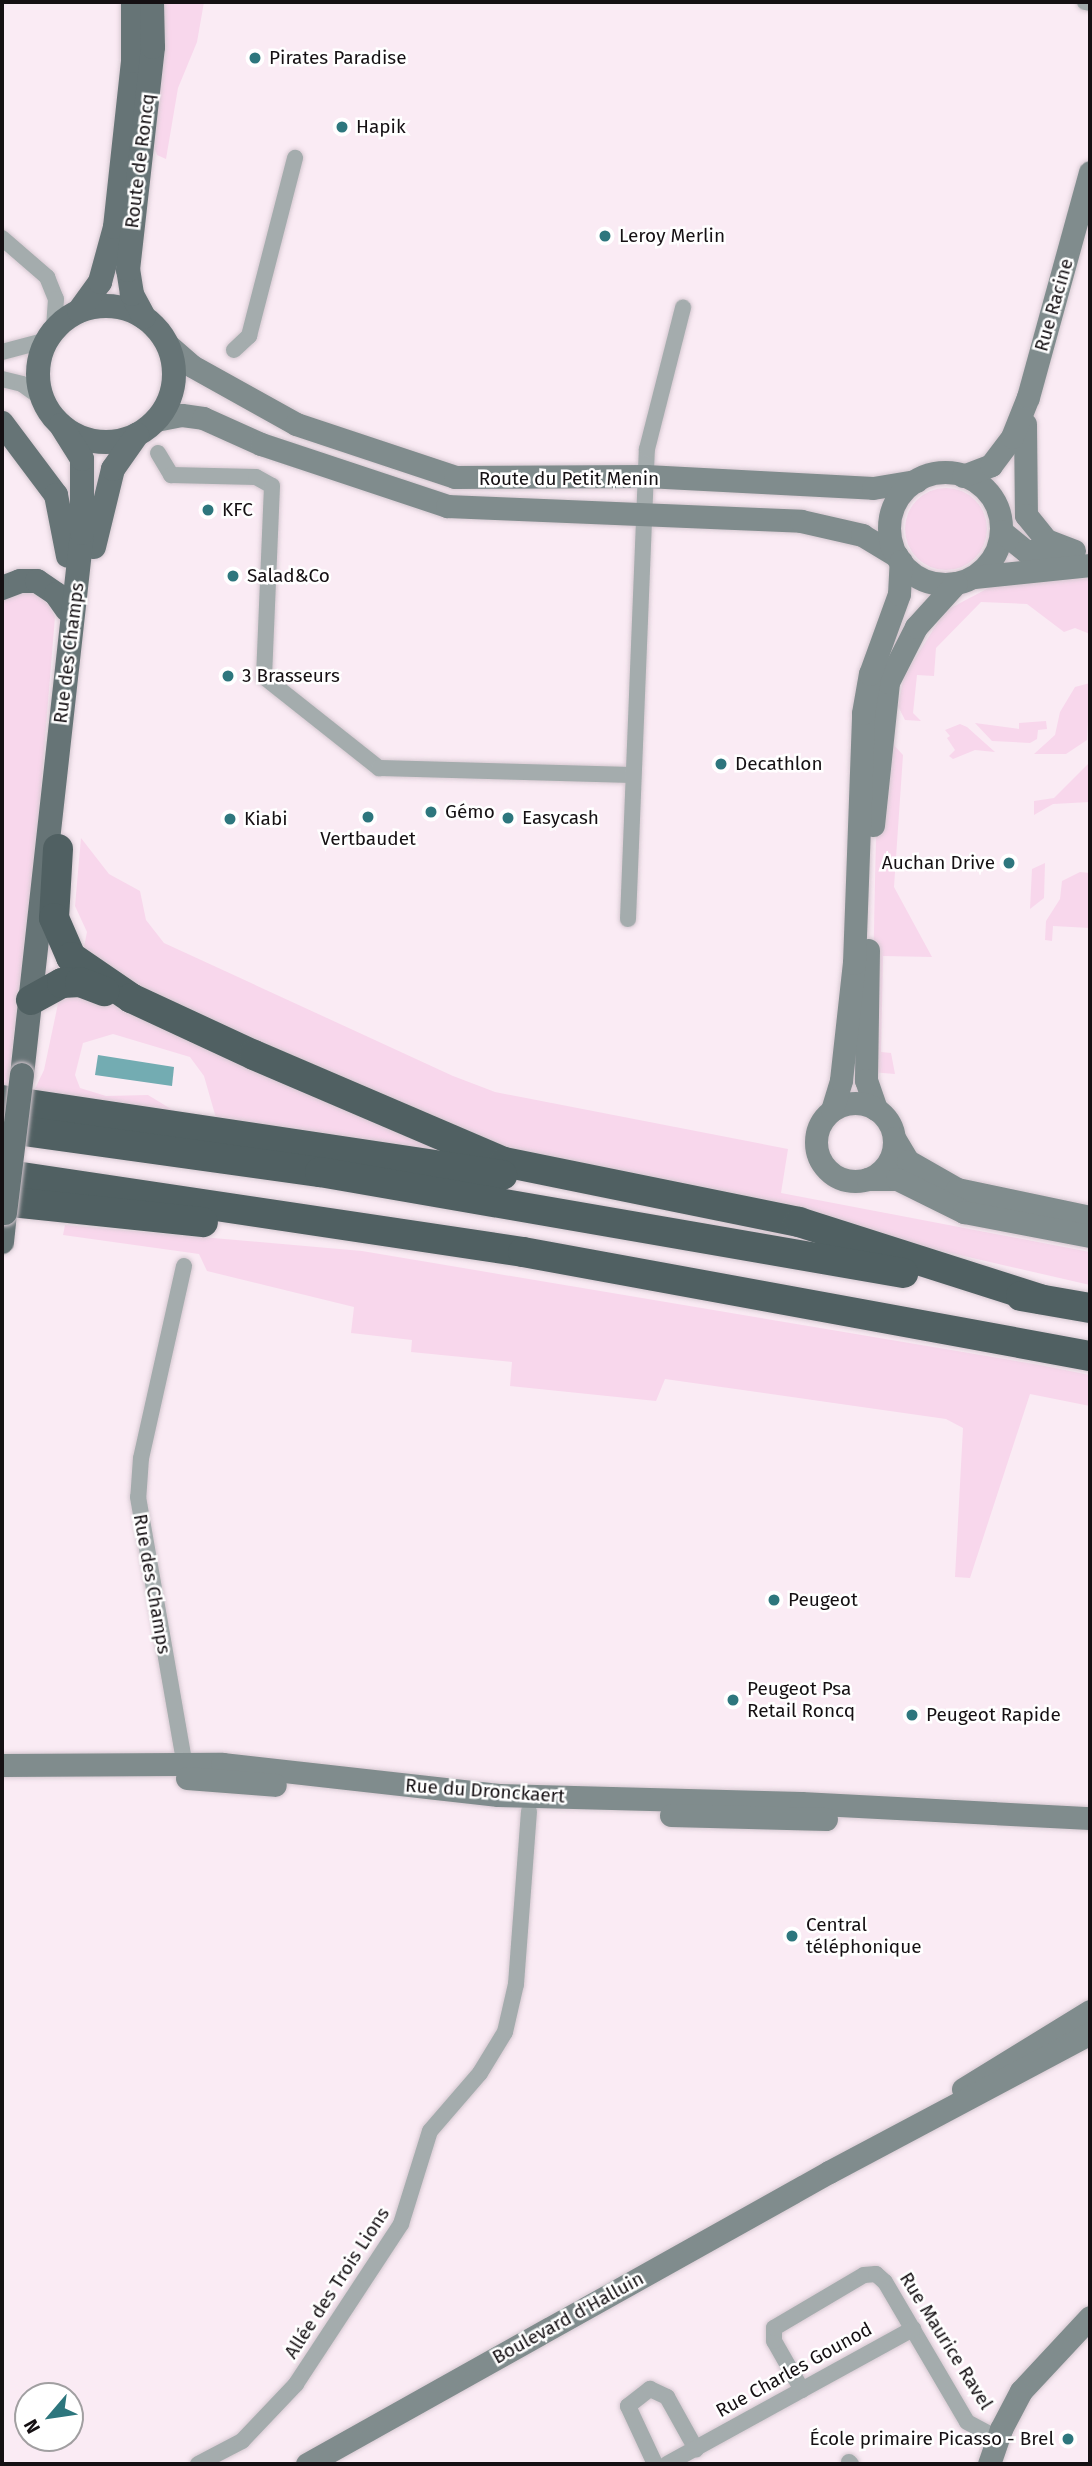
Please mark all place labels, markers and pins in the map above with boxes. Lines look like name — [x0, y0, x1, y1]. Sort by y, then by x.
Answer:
place label: Pirates Paradise — [269, 47, 407, 69]
marker: Pirates Paradise — [247, 50, 263, 66]
place label: Hapik — [356, 116, 406, 138]
marker: Hapik — [334, 119, 350, 135]
place label: Leroy Merlin — [619, 225, 725, 247]
marker: Leroy Merlin — [597, 228, 613, 244]
place label: KFC — [222, 499, 253, 521]
marker: KFC — [200, 502, 216, 518]
place label: Salad&Co — [247, 565, 330, 587]
marker: Salad&Co — [225, 568, 241, 584]
place label: 3 Brasseurs — [242, 665, 340, 687]
marker: 3 Brasseurs — [220, 668, 236, 684]
place label: Decathlon — [735, 753, 823, 775]
marker: Decathlon — [713, 756, 729, 772]
place label: Gémo — [445, 801, 495, 823]
marker: Gémo — [423, 804, 439, 820]
place label: Easycash — [522, 807, 599, 829]
place label: Kiabi — [244, 808, 288, 830]
marker: Vertbaudet — [360, 809, 376, 825]
marker: Easycash — [500, 810, 516, 826]
marker: Kiabi — [222, 811, 238, 827]
place label: Vertbaudet — [320, 828, 416, 850]
place label: Auchan Drive — [882, 852, 995, 874]
marker: Auchan Drive — [1001, 855, 1017, 871]
place label: Peugeot — [788, 1589, 858, 1611]
marker: Peugeot — [766, 1592, 782, 1608]
place label: Peugeot Psa Retail Roncq — [747, 1678, 855, 1722]
marker: Peugeot Psa Retail Roncq — [725, 1692, 741, 1708]
place label: Peugeot Rapide — [926, 1704, 1061, 1726]
marker: Peugeot Rapide — [904, 1707, 920, 1723]
place label: Central téléphonique — [806, 1914, 922, 1958]
marker: Central téléphonique — [784, 1928, 800, 1944]
place label: École primaire Picasso - Brel — [809, 2428, 1054, 2450]
marker: École primaire Picasso - Brel — [1060, 2431, 1076, 2447]

